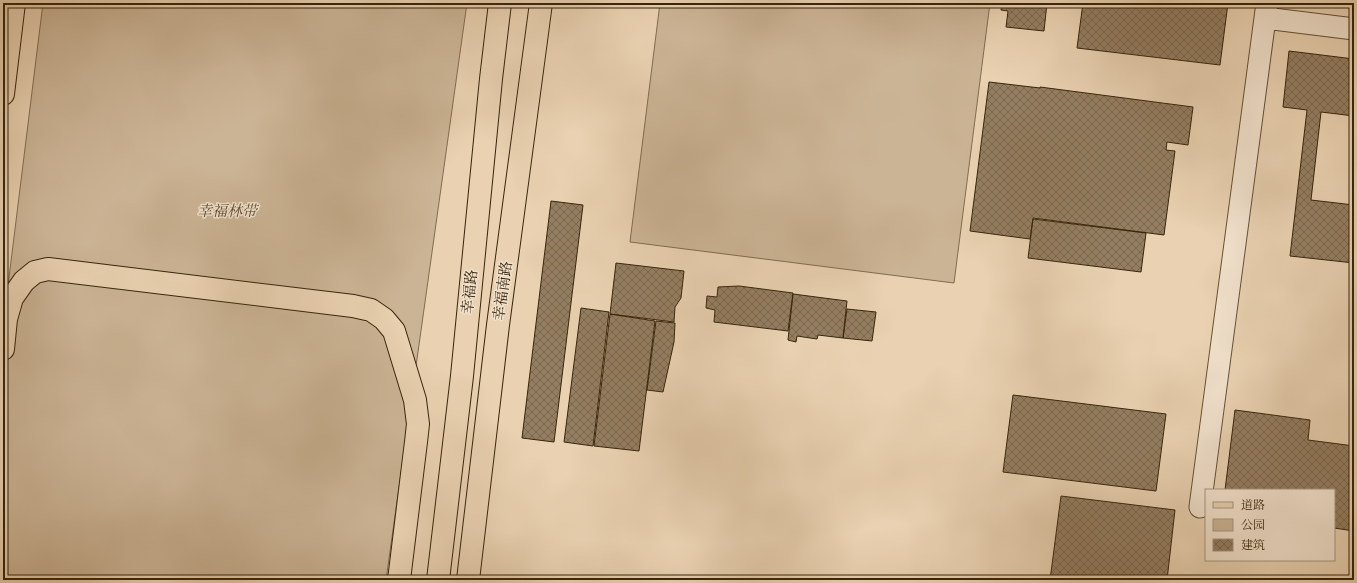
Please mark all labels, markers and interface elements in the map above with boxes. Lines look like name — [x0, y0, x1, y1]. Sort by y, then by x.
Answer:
park label: 幸福林带 — [197, 202, 260, 221]
street label: 幸福南路 — [489, 260, 517, 322]
street label: 幸福路 — [458, 269, 482, 315]
legend — [1205, 489, 1335, 561]
text: 道路 — [1241, 498, 1265, 513]
text: 公园 — [1241, 518, 1265, 533]
text: 建筑 — [1241, 538, 1265, 553]

